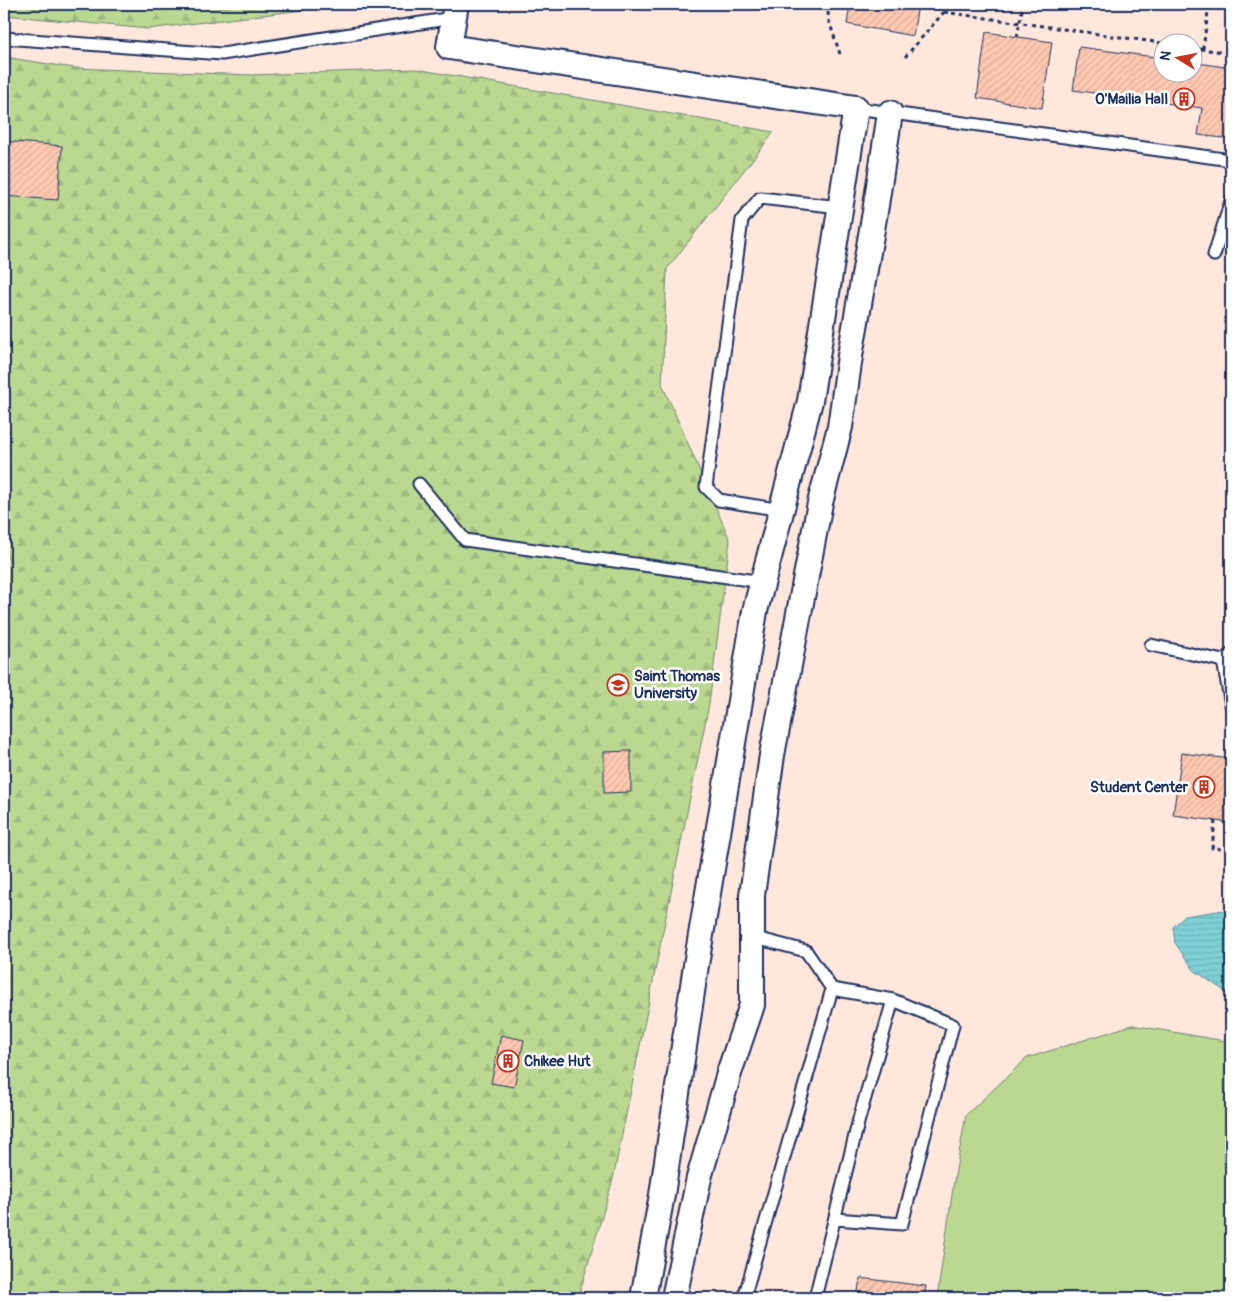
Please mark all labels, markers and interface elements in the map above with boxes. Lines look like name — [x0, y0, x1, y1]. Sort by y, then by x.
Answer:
north arrow — [1152, 32, 1202, 82]
text: N — [1156, 50, 1175, 62]
building icon: O'Mailia Hall — [1172, 87, 1196, 111]
place label: O'Mailia Hall — [1095, 90, 1168, 109]
place label: Saint Thomas University — [634, 667, 720, 703]
school or university icon: Saint Thomas University — [606, 673, 630, 697]
building icon: Student Center — [1192, 775, 1216, 799]
place label: Student Center — [1090, 778, 1189, 797]
building icon: Chikee Hut — [496, 1049, 520, 1073]
place label: Chikee Hut — [524, 1052, 591, 1071]

